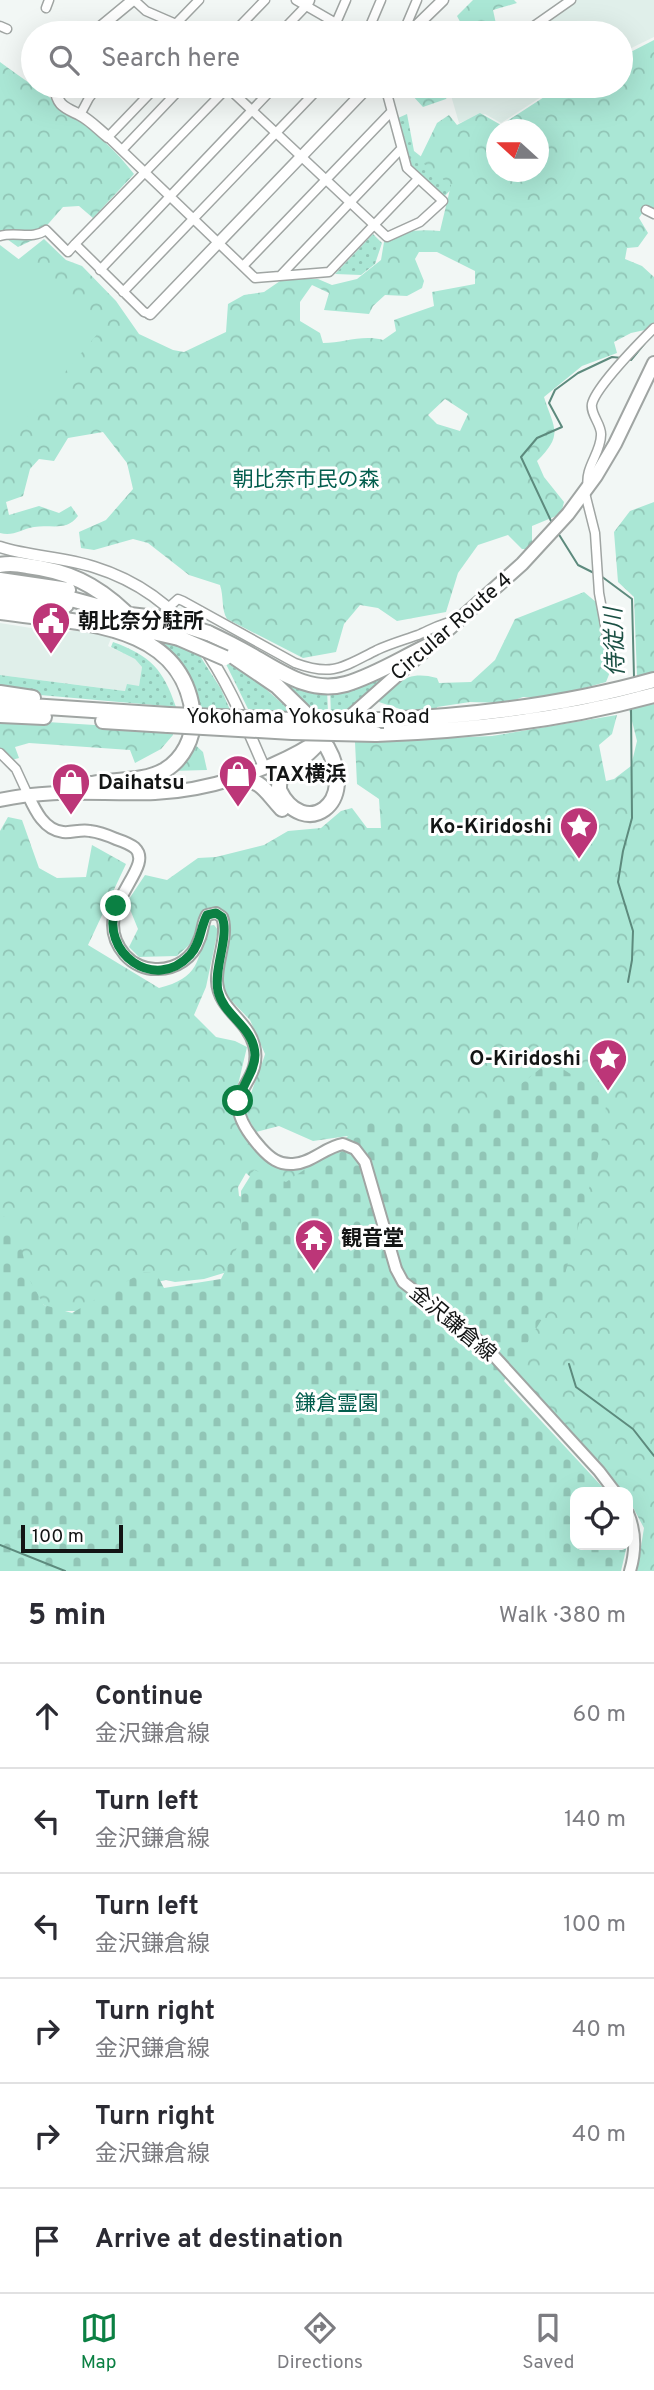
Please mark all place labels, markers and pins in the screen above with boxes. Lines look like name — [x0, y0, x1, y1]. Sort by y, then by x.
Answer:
public building icon: 朝比奈分駐所 — [30, 600, 72, 655]
place label: 朝比奈分駐所 — [78, 609, 204, 636]
shop icon: TAX横浜 — [217, 753, 259, 808]
shop icon: Daihatsu — [50, 761, 92, 816]
place label: TAX横浜 — [265, 762, 347, 789]
place label: Daihatsu — [98, 770, 185, 797]
place icon: Ko-Kiridoshi — [558, 805, 600, 860]
place label: Ko-Kiridoshi — [429, 814, 552, 841]
place icon: O-Kiridoshi — [587, 1037, 629, 1092]
place label: O-Kiridoshi — [469, 1046, 581, 1073]
temple icon: 観音堂 — [293, 1217, 335, 1272]
place label: 観音堂 — [341, 1226, 404, 1253]

